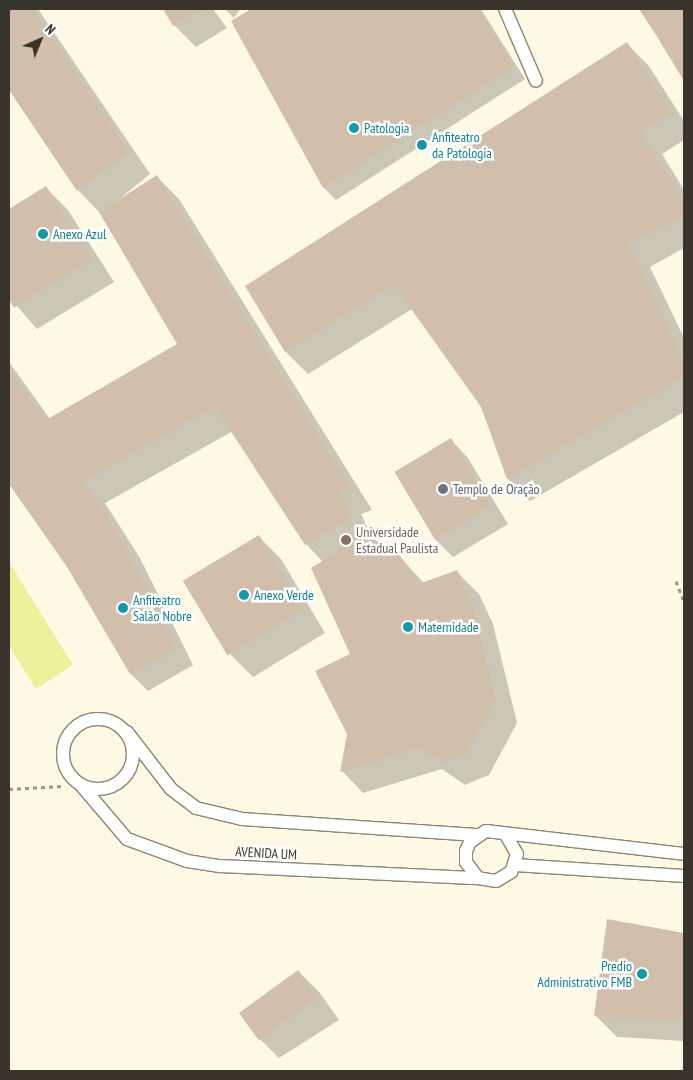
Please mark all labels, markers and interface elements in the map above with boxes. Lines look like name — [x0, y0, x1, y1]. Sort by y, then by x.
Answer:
north arrow — [15, 15, 65, 65]
text: N — [41, 20, 59, 38]
place label: Patologia — [364, 120, 409, 136]
marker: Patologia — [348, 122, 360, 134]
place label: Anfiteatro da Patologia — [432, 129, 492, 162]
marker: Anfiteatro da Patologia — [416, 139, 428, 151]
place label: Anexo Azul — [53, 226, 107, 242]
marker: Anexo Azul — [37, 228, 49, 240]
place label: Templo de Oração — [453, 481, 540, 497]
marker: Templo de Oração — [437, 483, 449, 495]
place label: Universidade Estadual Paulista — [356, 524, 438, 556]
marker: Universidade Estadual Paulista — [340, 534, 352, 546]
place label: Anexo Verde — [254, 587, 314, 603]
marker: Anexo Verde — [238, 589, 250, 601]
place label: Anfiteatro Salão Nobre — [133, 592, 192, 624]
marker: Anfiteatro Salão Nobre — [117, 602, 129, 614]
place label: Maternidade — [418, 619, 479, 635]
marker: Maternidade — [402, 621, 414, 633]
street label: AVENIDA UM — [234, 843, 298, 863]
place label: Predio Administrativo FMB — [537, 958, 632, 990]
marker: Predio Administrativo FMB — [636, 968, 648, 980]

